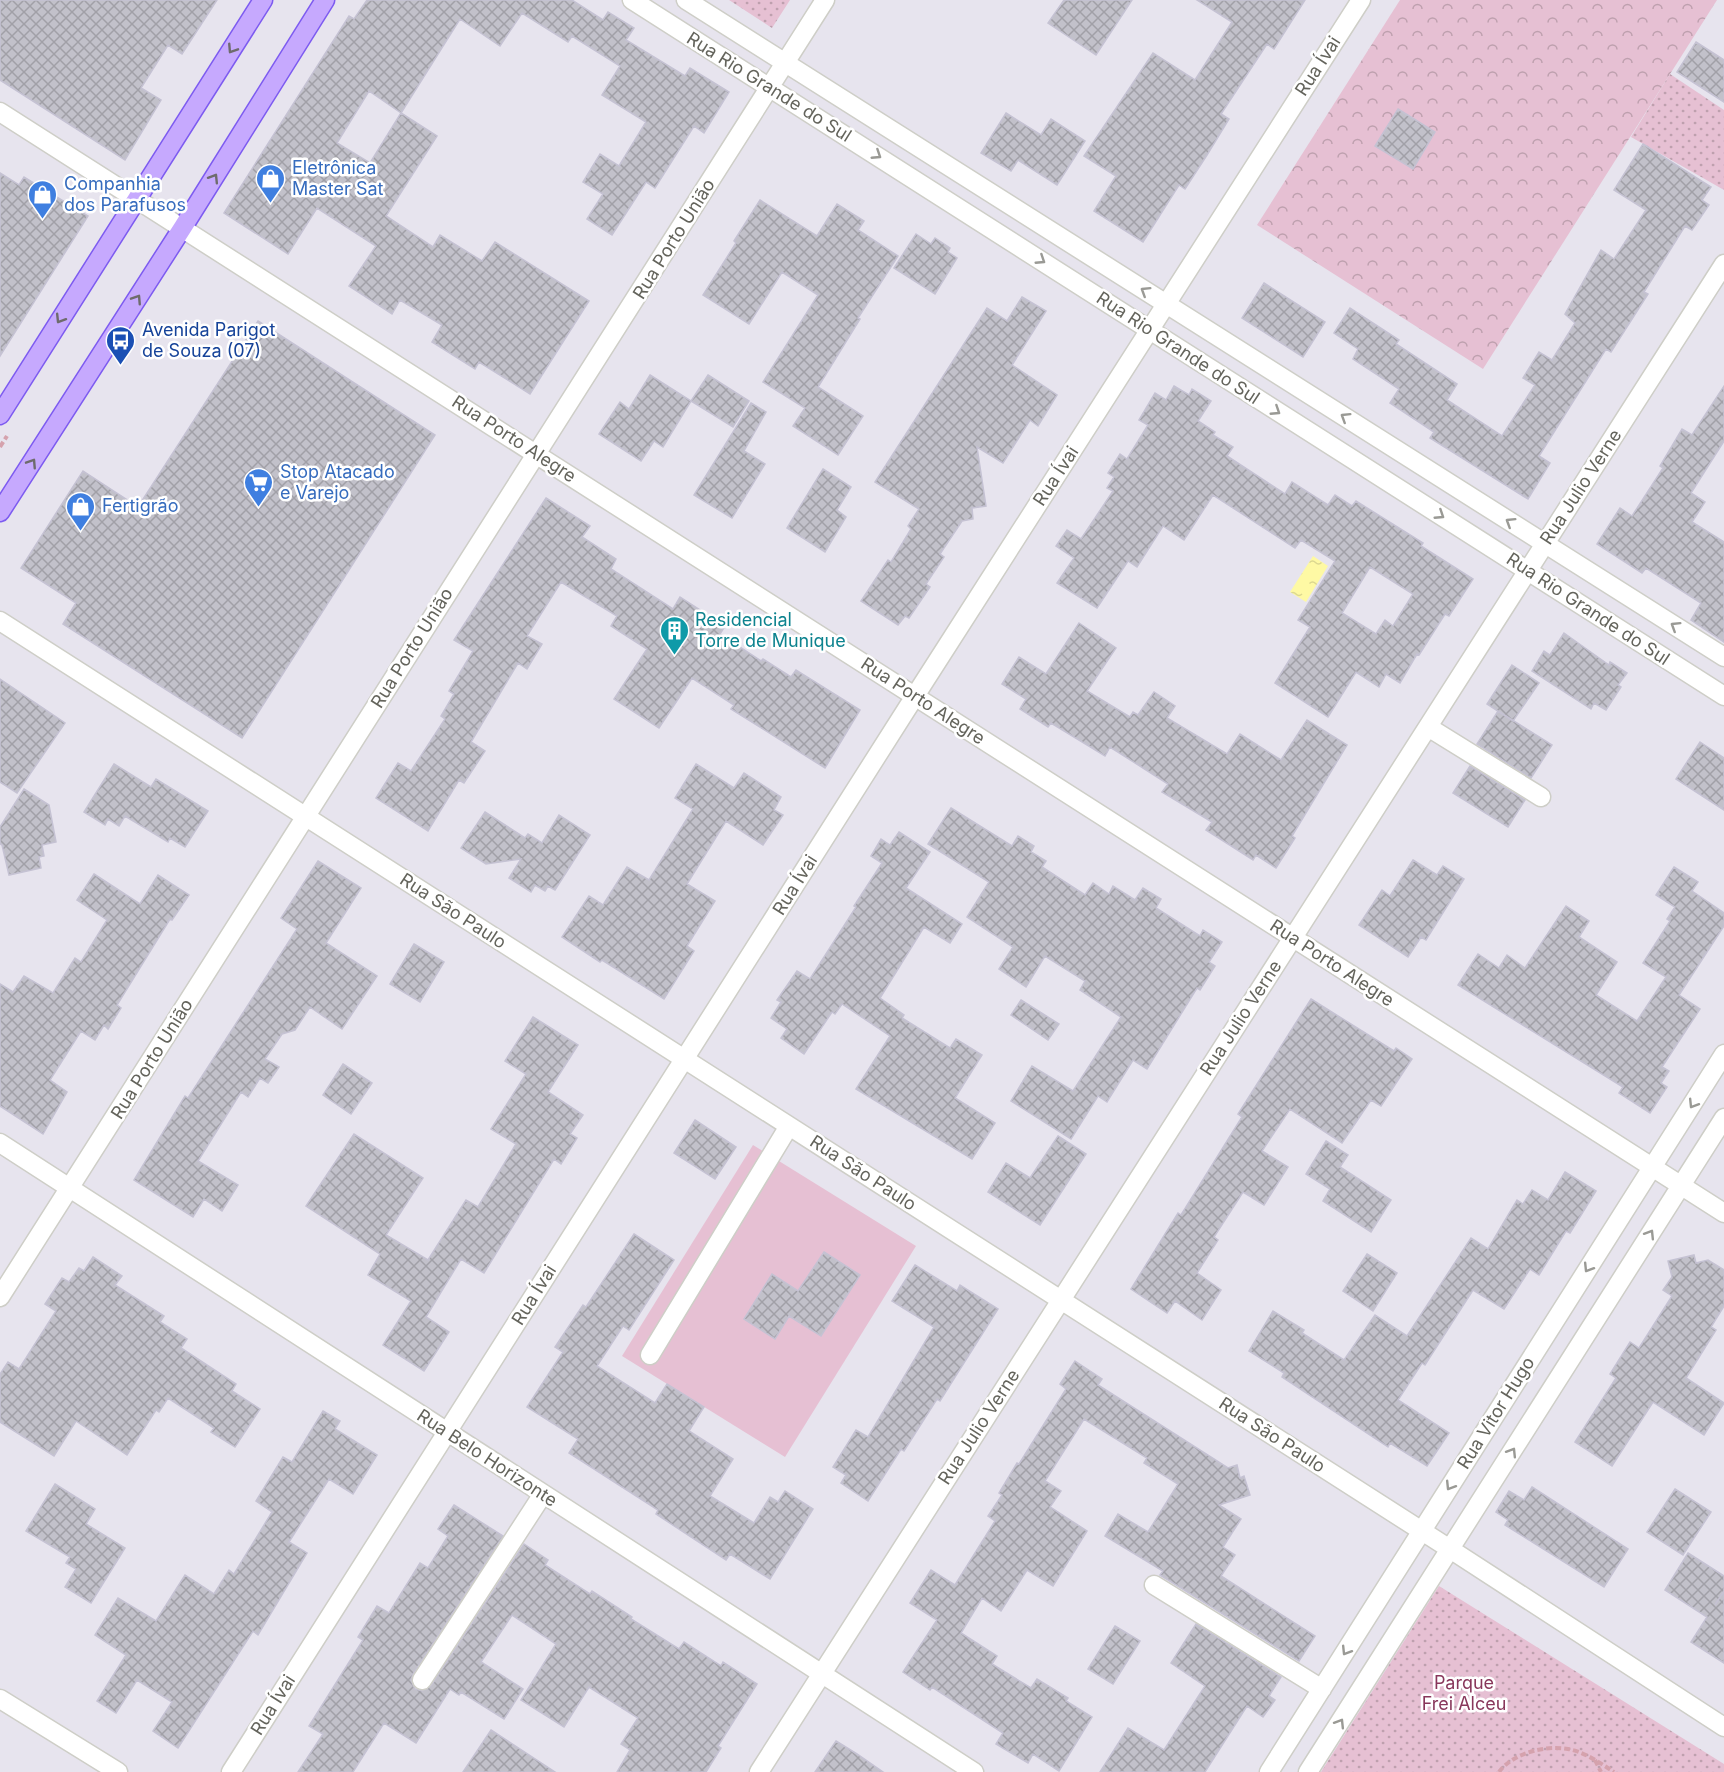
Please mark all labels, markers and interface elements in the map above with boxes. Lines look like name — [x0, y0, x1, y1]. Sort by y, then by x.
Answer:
street label: Rua Rio Grande do Sul — [683, 27, 855, 146]
street label: Rua Ívai — [1290, 31, 1345, 99]
one-way arrow — [227, 43, 239, 53]
one-way arrow — [870, 148, 881, 159]
place label: Eletrônica Master Sat — [292, 157, 384, 199]
shop icon: Eletrônica Master Sat — [255, 162, 287, 204]
place label: Companhia dos Parafusos — [64, 173, 186, 215]
one-way arrow — [207, 174, 218, 185]
street label: Rua Porto União — [628, 175, 719, 303]
shop icon: Companhia dos Parafusos — [27, 178, 59, 220]
one-way arrow — [1035, 253, 1045, 265]
one-way arrow — [1141, 286, 1151, 298]
street label: Rua Rio Grande do Sul — [1093, 287, 1264, 408]
one-way arrow — [130, 295, 141, 306]
one-way arrow — [56, 313, 68, 323]
place label: Avenida Parigot de Souza (07) — [142, 319, 275, 361]
bus stop icon: Avenida Parigot de Souza (07) — [105, 324, 137, 366]
street label: Rua Porto Alegre — [448, 391, 580, 486]
one-way arrow — [1270, 403, 1280, 415]
one-way arrow — [1341, 413, 1351, 425]
street label: Rua Julio Verne — [1536, 425, 1626, 548]
street label: Rua Ívai — [1028, 441, 1083, 509]
one-way arrow — [24, 459, 36, 469]
place label: Stop Atacado e Varejo — [280, 461, 395, 503]
supermarket icon: Stop Atacado e Varejo — [243, 466, 275, 508]
shop icon: Fertigrão — [65, 490, 97, 532]
place label: Fertigrão — [102, 495, 178, 516]
one-way arrow — [1434, 508, 1445, 519]
one-way arrow — [1506, 517, 1516, 529]
street label: Rua Rio Grande do Sul — [1503, 548, 1674, 669]
street label: Rua Porto União — [366, 584, 457, 712]
place label: Residencial Torre de Munique — [695, 609, 846, 651]
building icon: Residencial Torre de Munique — [658, 614, 690, 656]
one-way arrow — [1670, 622, 1681, 633]
street label: Rua Porto Alegre — [857, 653, 989, 748]
street label: Rua Ívai — [767, 850, 821, 919]
street label: Rua São Paulo — [396, 868, 510, 953]
street label: Rua Porto Alegre — [1266, 915, 1398, 1010]
street label: Rua Julio Verne — [1196, 956, 1286, 1079]
street label: Rua Porto União — [106, 995, 197, 1123]
one-way arrow — [1688, 1098, 1700, 1108]
street label: Rua São Paulo — [806, 1130, 920, 1215]
one-way arrow — [1643, 1230, 1655, 1240]
street label: Rua Ívai — [506, 1260, 560, 1329]
one-way arrow — [1584, 1262, 1595, 1273]
street label: Rua Vitor Hugo — [1453, 1353, 1538, 1473]
street label: Rua Julio Verne — [934, 1365, 1024, 1488]
street label: Rua São Paulo — [1215, 1392, 1329, 1477]
street label: Rua Belo Horizonte — [413, 1404, 561, 1511]
one-way arrow — [1505, 1448, 1516, 1459]
one-way arrow — [1445, 1480, 1457, 1490]
one-way arrow — [1341, 1645, 1353, 1655]
street label: Rua Ívai — [245, 1670, 299, 1739]
park label: Parque Frei Alceu — [1422, 1672, 1506, 1714]
one-way arrow — [1332, 1718, 1343, 1729]

